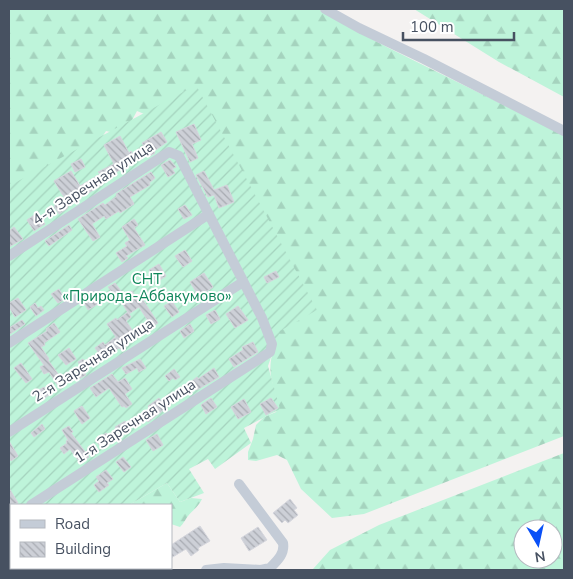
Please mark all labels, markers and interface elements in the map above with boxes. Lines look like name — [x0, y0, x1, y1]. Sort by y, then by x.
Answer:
scale bar — [403, 10, 514, 42]
text: 100 m — [410, 17, 454, 37]
street label: 4-я Заречная улица — [28, 136, 158, 230]
park label: СНТ «Природа-Аббакумово» — [62, 269, 232, 306]
street label: 2-я Заречная улица — [28, 313, 158, 407]
street label: 1-я Заречная улица — [70, 374, 200, 468]
legend — [10, 504, 172, 569]
text: Road — [55, 514, 90, 534]
north arrow — [513, 519, 563, 569]
text: Building — [55, 539, 111, 559]
text: N — [533, 546, 547, 567]

